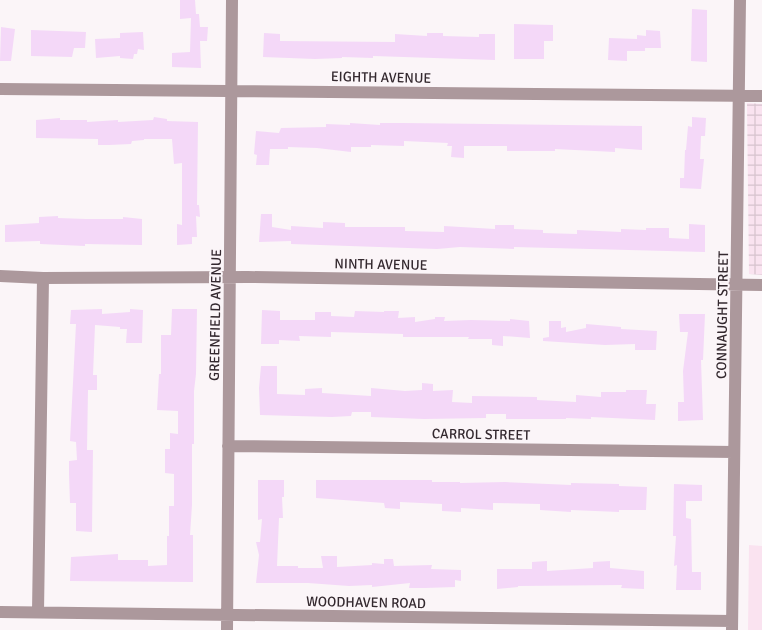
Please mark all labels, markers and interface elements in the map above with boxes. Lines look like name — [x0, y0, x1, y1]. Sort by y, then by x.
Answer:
street label: EIGHTH AVENUE — [331, 68, 431, 87]
street label: GREENFIELD AVENUE — [206, 249, 225, 381]
street label: CONNAUGHT STREET — [713, 251, 732, 379]
street label: NINTH AVENUE — [334, 255, 428, 274]
street label: CARROL STREET — [432, 425, 530, 444]
street label: WOODHAVEN ROAD — [306, 593, 426, 612]

